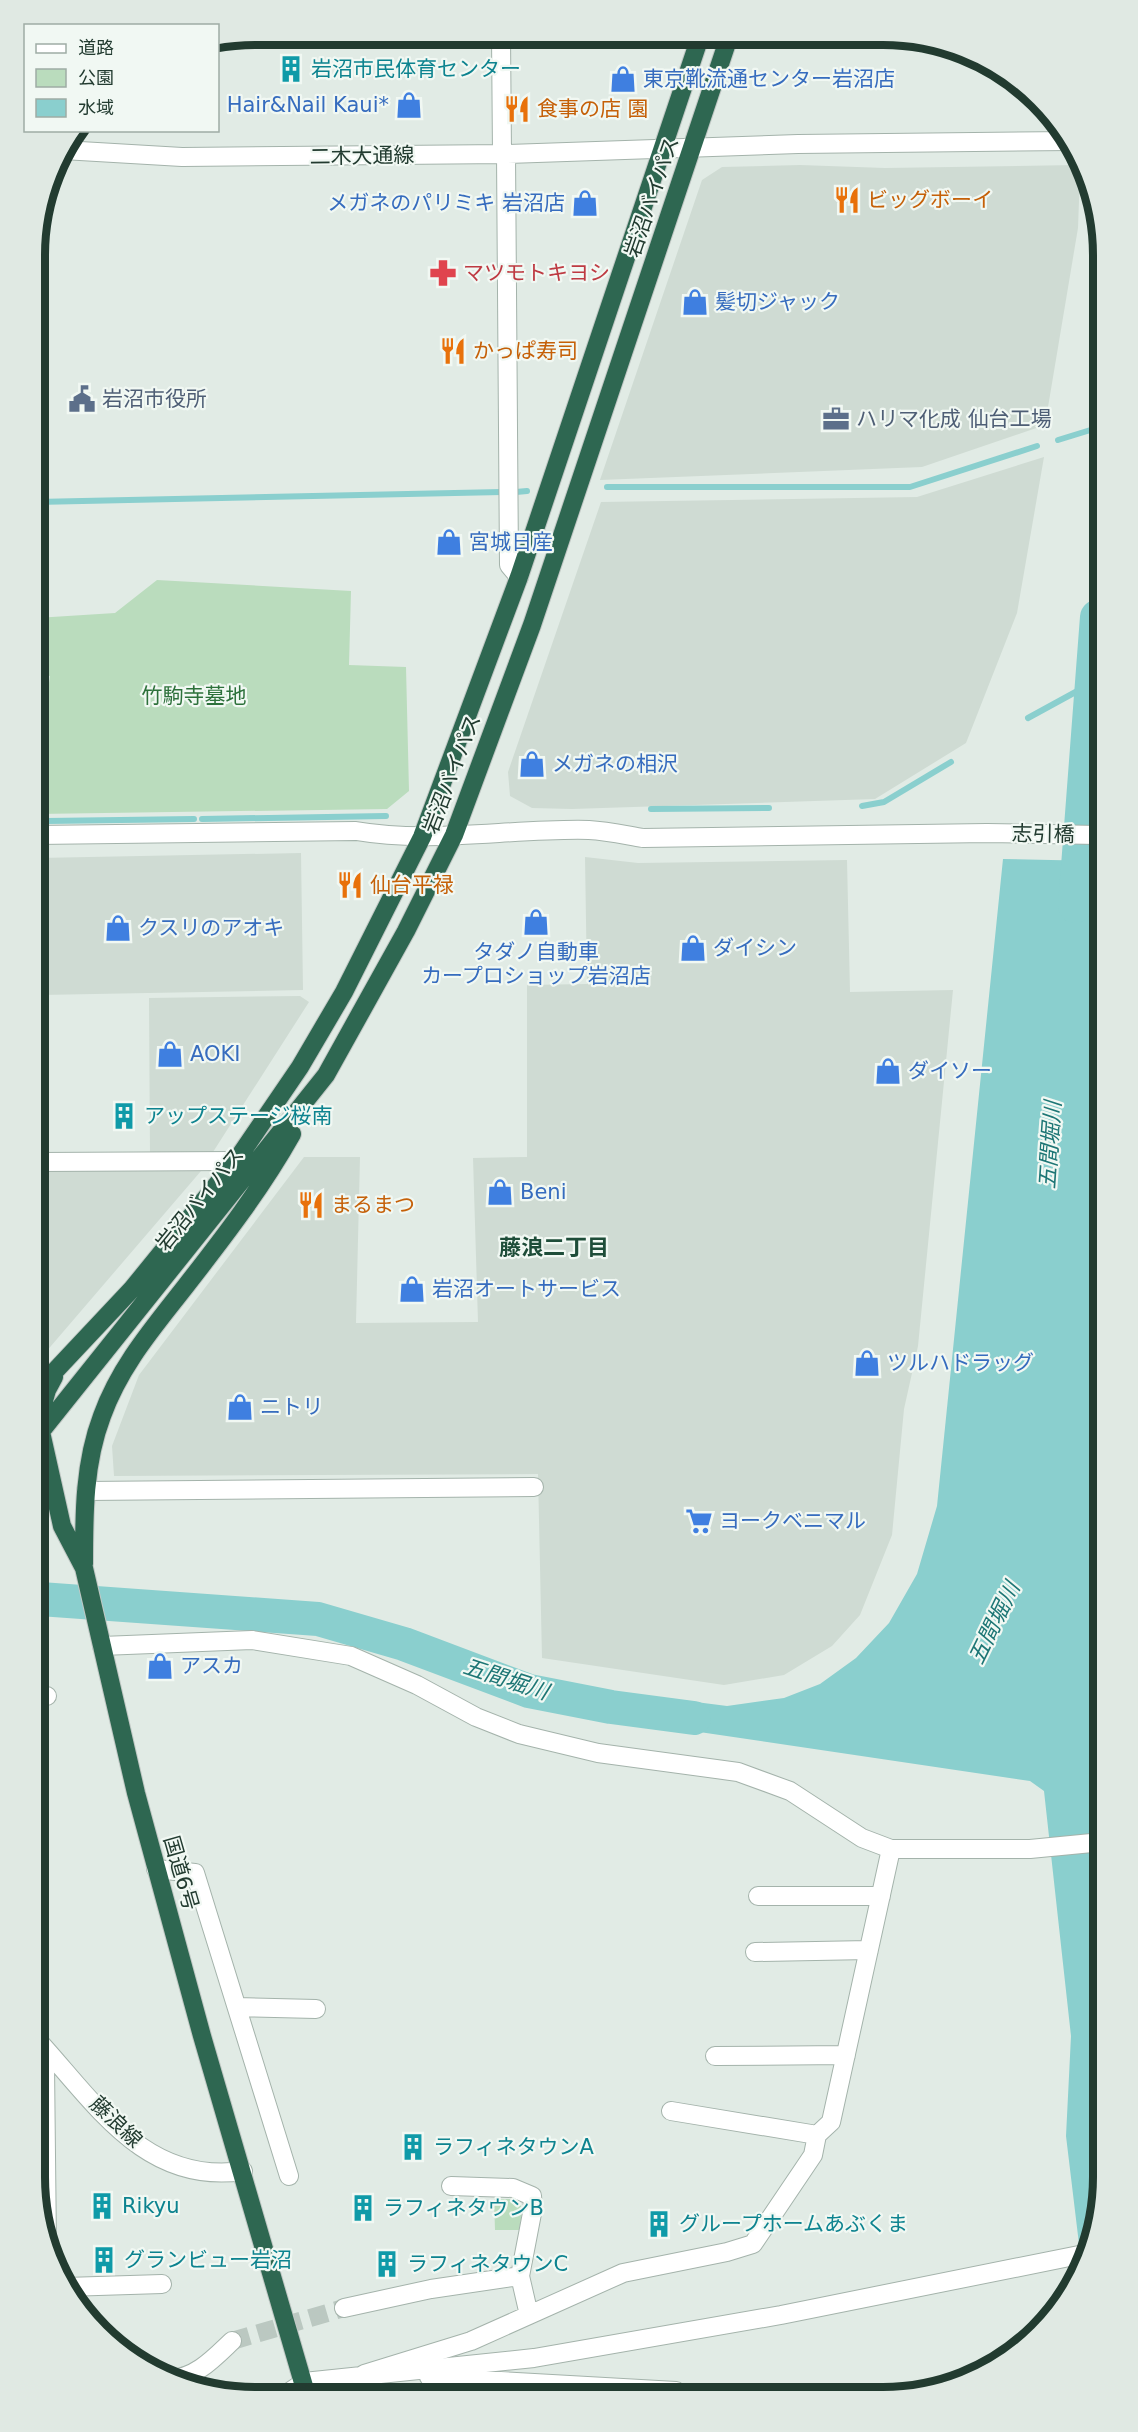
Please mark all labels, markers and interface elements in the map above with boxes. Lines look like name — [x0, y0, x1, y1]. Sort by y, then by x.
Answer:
legend — [24, 24, 219, 132]
text: 道路 — [78, 37, 114, 58]
building icon: 岩沼市民体育センター — [276, 54, 306, 84]
place label: 岩沼市民体育センター — [311, 57, 521, 81]
shop icon: 東京靴流通センター岩沼店 — [608, 64, 638, 94]
text: 公園 — [78, 67, 114, 88]
place label: 東京靴流通センター岩沼店 — [643, 67, 895, 91]
shop icon: Hair&Nail Kaui* — [394, 90, 424, 120]
place label: Hair&Nail Kaui* — [227, 93, 389, 117]
restaurant icon: 食事の店 園 — [502, 94, 532, 124]
text: 水域 — [78, 97, 114, 118]
place label: 食事の店 園 — [537, 97, 649, 121]
street label: 岩沼バイパス — [620, 134, 684, 260]
street label: 二木大通線 — [309, 143, 415, 169]
restaurant icon: ビッグボーイ — [832, 185, 862, 215]
shop icon: メガネのパリミキ 岩沼店 — [570, 188, 600, 218]
place label: ビッグボーイ — [867, 188, 993, 212]
place label: メガネのパリミキ 岩沼店 — [327, 191, 565, 215]
pharmacy icon: マツモトキヨシ — [428, 258, 458, 288]
place label: マツモトキヨシ — [463, 261, 610, 285]
shop icon: 髪切ジャック — [680, 287, 710, 317]
place label: 髪切ジャック — [715, 290, 840, 314]
restaurant icon: かっぱ寿司 — [438, 336, 468, 366]
place label: かっぱ寿司 — [473, 339, 578, 363]
public building icon: 岩沼市役所 — [67, 384, 97, 414]
place label: 岩沼市役所 — [102, 387, 207, 411]
office icon: ハリマ化成 仙台工場 — [821, 404, 851, 434]
place label: ハリマ化成 仙台工場 — [856, 407, 1052, 431]
shop icon: 宮城日産 — [434, 527, 464, 557]
place label: 宮城日産 — [469, 530, 553, 554]
park label: 竹駒寺墓地 — [142, 684, 247, 708]
street label: 岩沼バイパス — [418, 711, 486, 837]
shop icon: メガネの相沢 — [517, 749, 547, 779]
place label: メガネの相沢 — [552, 752, 678, 776]
street label: 志引橋 — [1011, 821, 1075, 847]
restaurant icon: 仙台平禄 — [335, 870, 365, 900]
place label: 仙台平禄 — [370, 873, 454, 897]
shop icon: タダノ自動車 カープロショップ岩沼店 — [521, 907, 551, 937]
shop icon: クスリのアオキ — [103, 913, 133, 943]
place label: クスリのアオキ — [138, 916, 284, 940]
shop icon: ダイシン — [678, 933, 708, 963]
place label: ダイシン — [713, 936, 797, 960]
place label: タダノ自動車 カープロショップ岩沼店 — [421, 940, 651, 988]
shop icon: AOKI — [155, 1039, 185, 1069]
place label: AOKI — [190, 1042, 241, 1066]
shop icon: ダイソー — [873, 1056, 903, 1086]
place label: ダイソー — [908, 1059, 992, 1083]
water label: 五間堀川 — [1034, 1098, 1066, 1190]
building icon: アップステージ桜南 — [109, 1101, 139, 1131]
place label: アップステージ桜南 — [144, 1104, 333, 1128]
street label: 岩沼バイパス — [151, 1143, 249, 1255]
shop icon: Beni — [485, 1177, 515, 1207]
place label: Beni — [520, 1180, 566, 1204]
restaurant icon: まるまつ — [296, 1190, 326, 1220]
place label: まるまつ — [331, 1193, 415, 1217]
district label: 藤浪二丁目 — [499, 1235, 609, 1260]
shop icon: 岩沼オートサービス — [397, 1274, 427, 1304]
place label: 岩沼オートサービス — [432, 1277, 621, 1301]
shop icon: ツルハドラッグ — [852, 1348, 882, 1378]
place label: ツルハドラッグ — [887, 1351, 1034, 1375]
shop icon: ニトリ — [225, 1392, 255, 1422]
place label: ニトリ — [260, 1395, 323, 1419]
supermarket icon: ヨークベニマル — [684, 1506, 714, 1536]
place label: ヨークベニマル — [719, 1509, 866, 1533]
water label: 五間堀川 — [963, 1576, 1025, 1668]
shop icon: アスカ — [145, 1651, 175, 1681]
place label: アスカ — [180, 1654, 243, 1678]
water label: 五間堀川 — [460, 1654, 554, 1705]
street label: 国道6号 — [159, 1833, 203, 1913]
street label: 藤浪線 — [85, 2091, 147, 2153]
building icon: ラフィネタウンA — [398, 2132, 428, 2162]
place label: ラフィネタウンA — [433, 2135, 595, 2159]
building icon: Rikyu — [87, 2191, 117, 2221]
building icon: ラフィネタウンB — [348, 2193, 378, 2223]
place label: Rikyu — [122, 2194, 180, 2218]
place label: ラフィネタウンB — [383, 2196, 544, 2220]
building icon: グループホームあぶくま — [644, 2209, 674, 2239]
place label: グループホームあぶくま — [679, 2212, 908, 2236]
building icon: グランビュー岩沼 — [89, 2245, 119, 2275]
place label: グランビュー岩沼 — [124, 2248, 292, 2272]
building icon: ラフィネタウンC — [372, 2249, 402, 2279]
place label: ラフィネタウンC — [407, 2252, 568, 2276]

